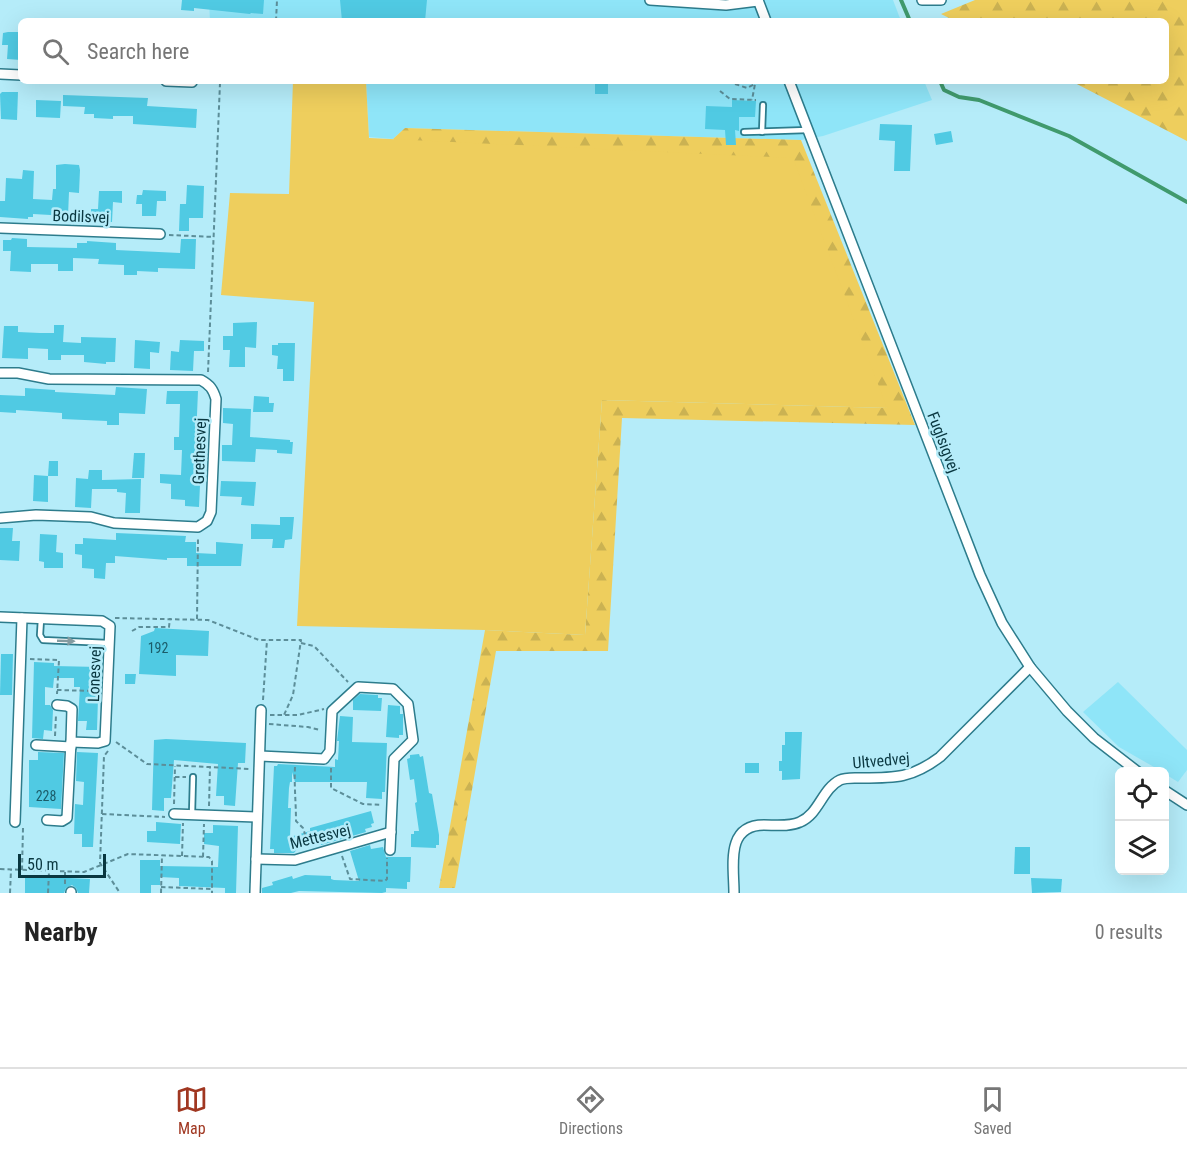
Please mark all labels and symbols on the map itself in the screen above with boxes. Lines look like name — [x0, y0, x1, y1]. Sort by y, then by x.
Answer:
street label: Bodilsvej — [52, 206, 110, 227]
street label: Fuglsigvej — [923, 409, 964, 475]
street label: Grethesvej — [189, 417, 210, 485]
one-way arrow — [56, 637, 75, 646]
house number: 192 — [148, 640, 168, 656]
street label: Lonesvej — [84, 646, 105, 702]
street label: Ultvedvej — [852, 749, 910, 772]
house number: 228 — [36, 788, 56, 804]
street label: Mettesvej — [288, 820, 352, 853]
scale bar — [18, 851, 106, 878]

